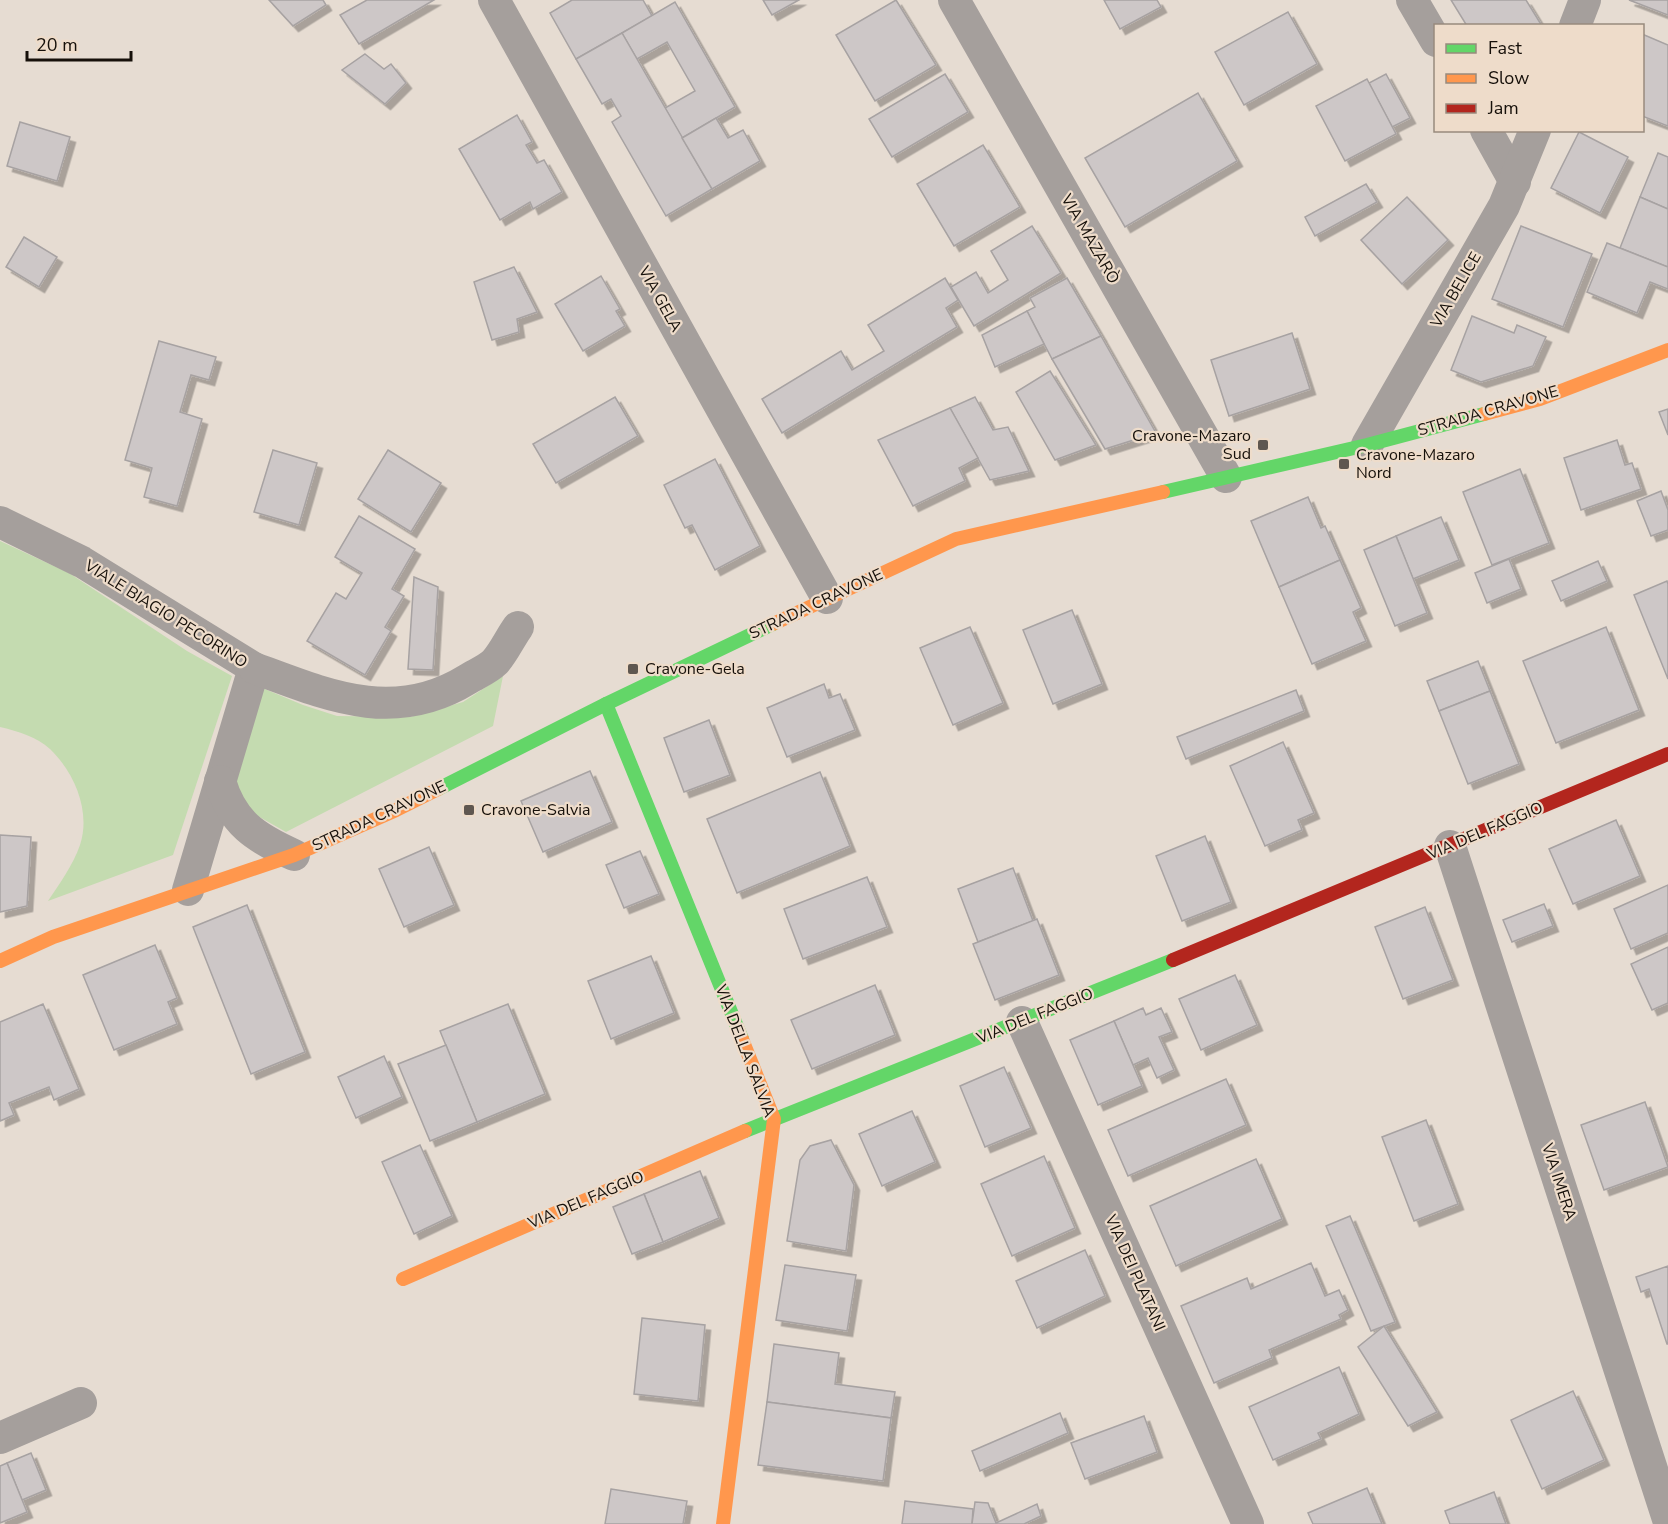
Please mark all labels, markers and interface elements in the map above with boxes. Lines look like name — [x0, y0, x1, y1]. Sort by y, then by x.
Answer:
scale bar — [27, 24, 130, 62]
legend — [1434, 24, 1644, 132]
text: 20 m — [36, 33, 78, 57]
text: Fast — [1488, 36, 1523, 60]
text: Slow — [1488, 66, 1529, 90]
text: Jam — [1487, 96, 1519, 120]
street label: VIA MAZARÒ — [1055, 189, 1125, 288]
street label: VIA BELICE — [1425, 248, 1487, 333]
street label: VIA GELA — [632, 261, 687, 336]
street label: STRADA CRAVONE — [1415, 380, 1561, 442]
place label: Cravone-Mazaro Sud — [1132, 425, 1251, 465]
marker: Cravone-Mazaro Sud — [1256, 438, 1270, 452]
place label: Cravone-Mazaro Nord — [1356, 444, 1475, 484]
marker: Cravone-Mazaro Nord — [1337, 457, 1351, 471]
street label: VIALE BIAGIO PECORINO — [79, 554, 252, 673]
street label: STRADA CRAVONE — [746, 563, 886, 645]
place label: Cravone-Gela — [645, 658, 745, 680]
marker: Cravone-Gela — [626, 662, 640, 676]
street label: STRADA CRAVONE — [309, 775, 449, 857]
street label: VIA DEL FAGGIO — [1423, 797, 1546, 866]
place label: Cravone-Salvia — [481, 799, 590, 821]
marker: Cravone-Salvia — [462, 803, 476, 817]
street label: VIA DELLA SALVIA — [709, 981, 781, 1121]
street label: VIA DEL FAGGIO — [973, 983, 1097, 1050]
street label: VIA IMERA — [1536, 1140, 1582, 1224]
street label: VIA DEL FAGGIO — [524, 1166, 647, 1235]
street label: VIA DEI PLATANI — [1099, 1210, 1171, 1335]

